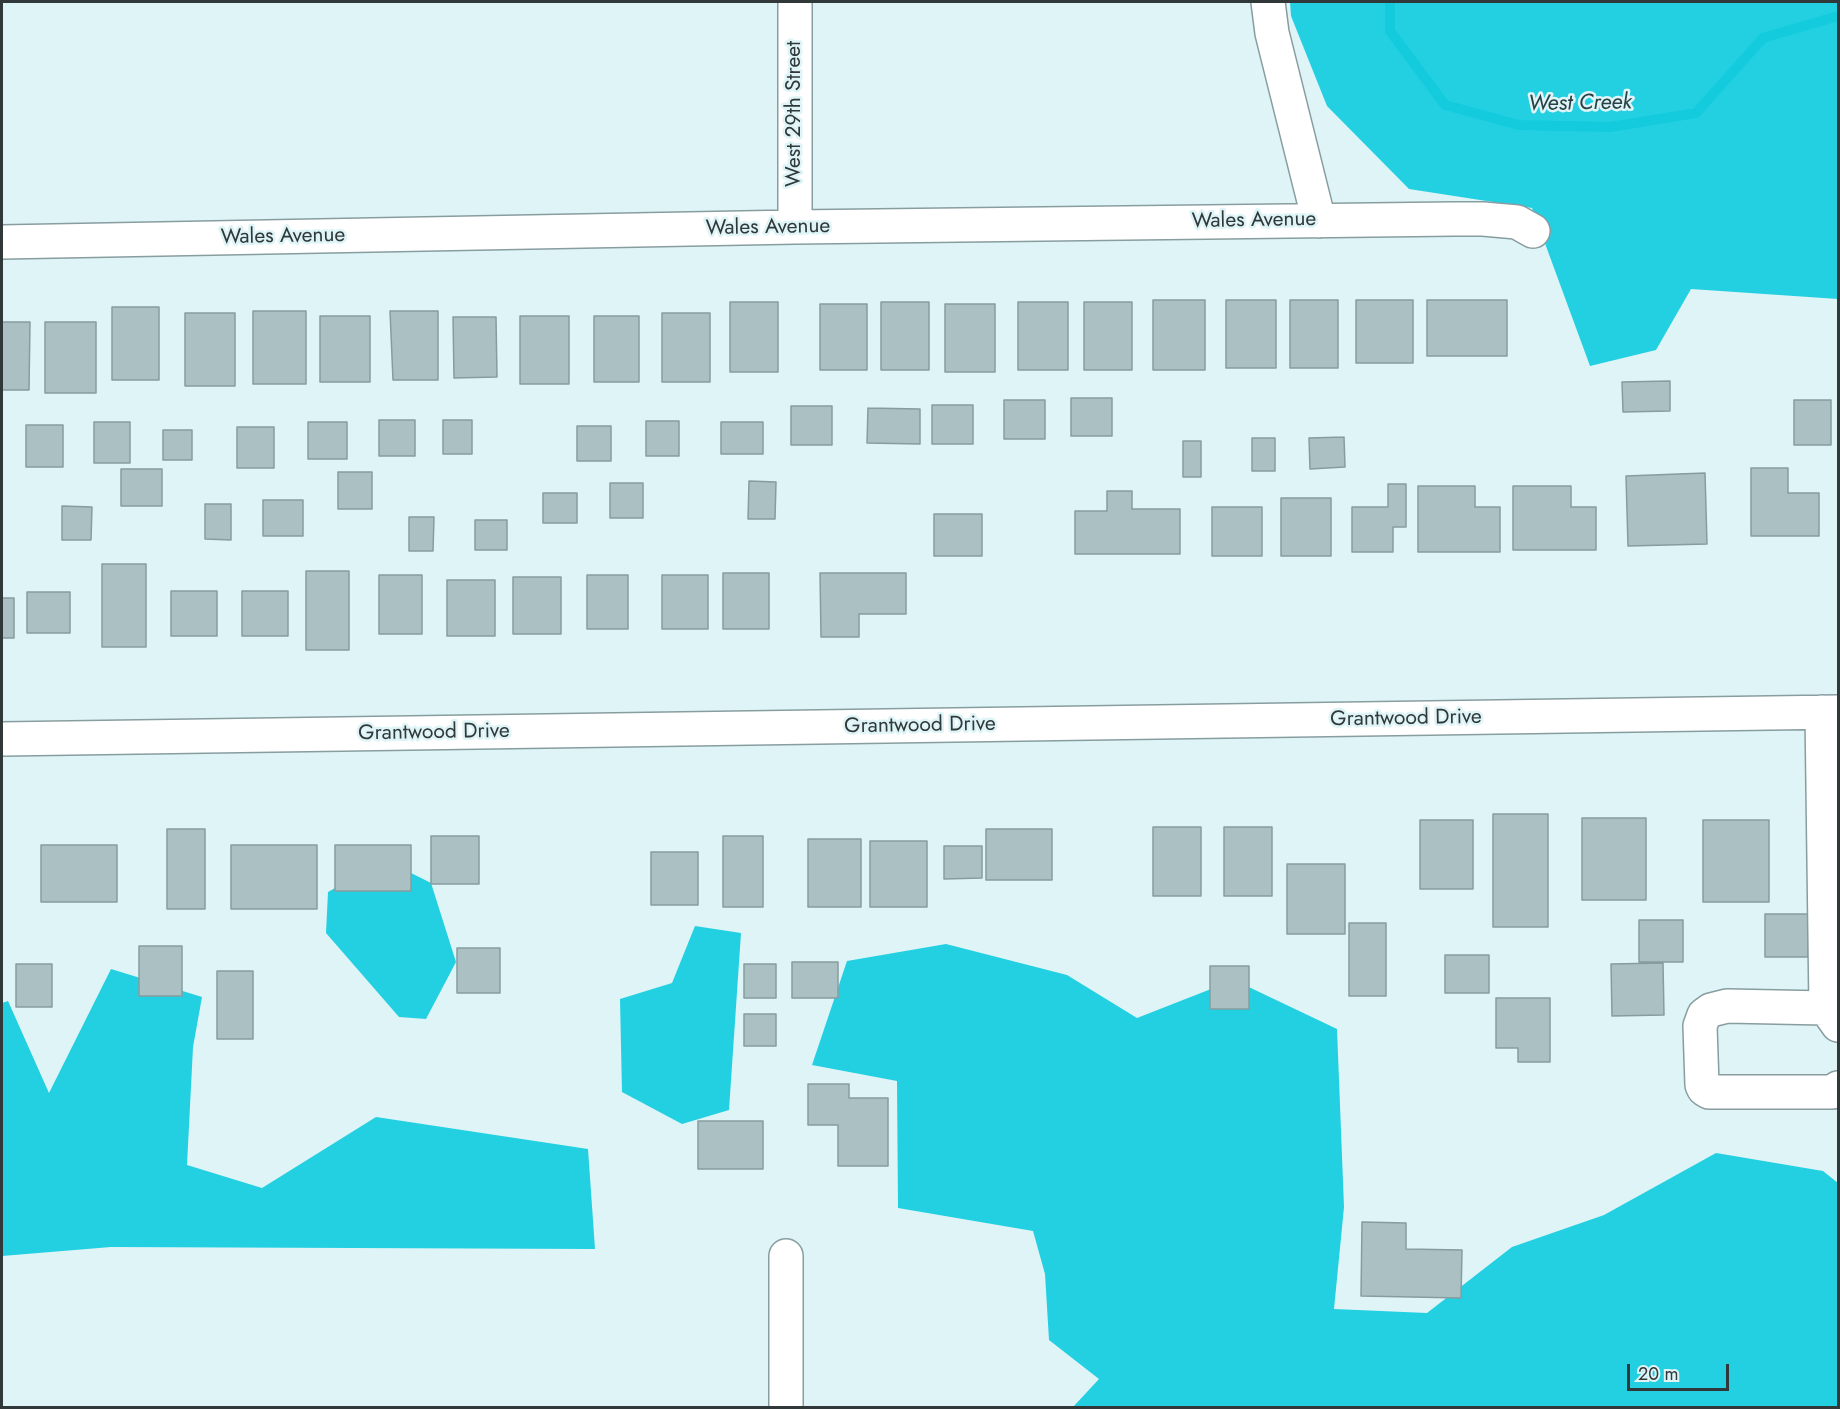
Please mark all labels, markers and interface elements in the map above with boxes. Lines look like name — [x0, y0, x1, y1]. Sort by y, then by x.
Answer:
street label: West 29th Street — [782, 41, 808, 187]
water label: West Creek — [1528, 90, 1632, 118]
street label: Wales Avenue — [1191, 207, 1317, 235]
street label: Wales Avenue — [705, 214, 831, 242]
street label: Wales Avenue — [220, 223, 346, 251]
street label: Grantwood Drive — [1330, 705, 1482, 733]
street label: Grantwood Drive — [844, 712, 996, 740]
street label: Grantwood Drive — [358, 719, 510, 747]
scale bar — [1630, 1352, 1732, 1390]
text: 20 m — [1638, 1361, 1678, 1387]

